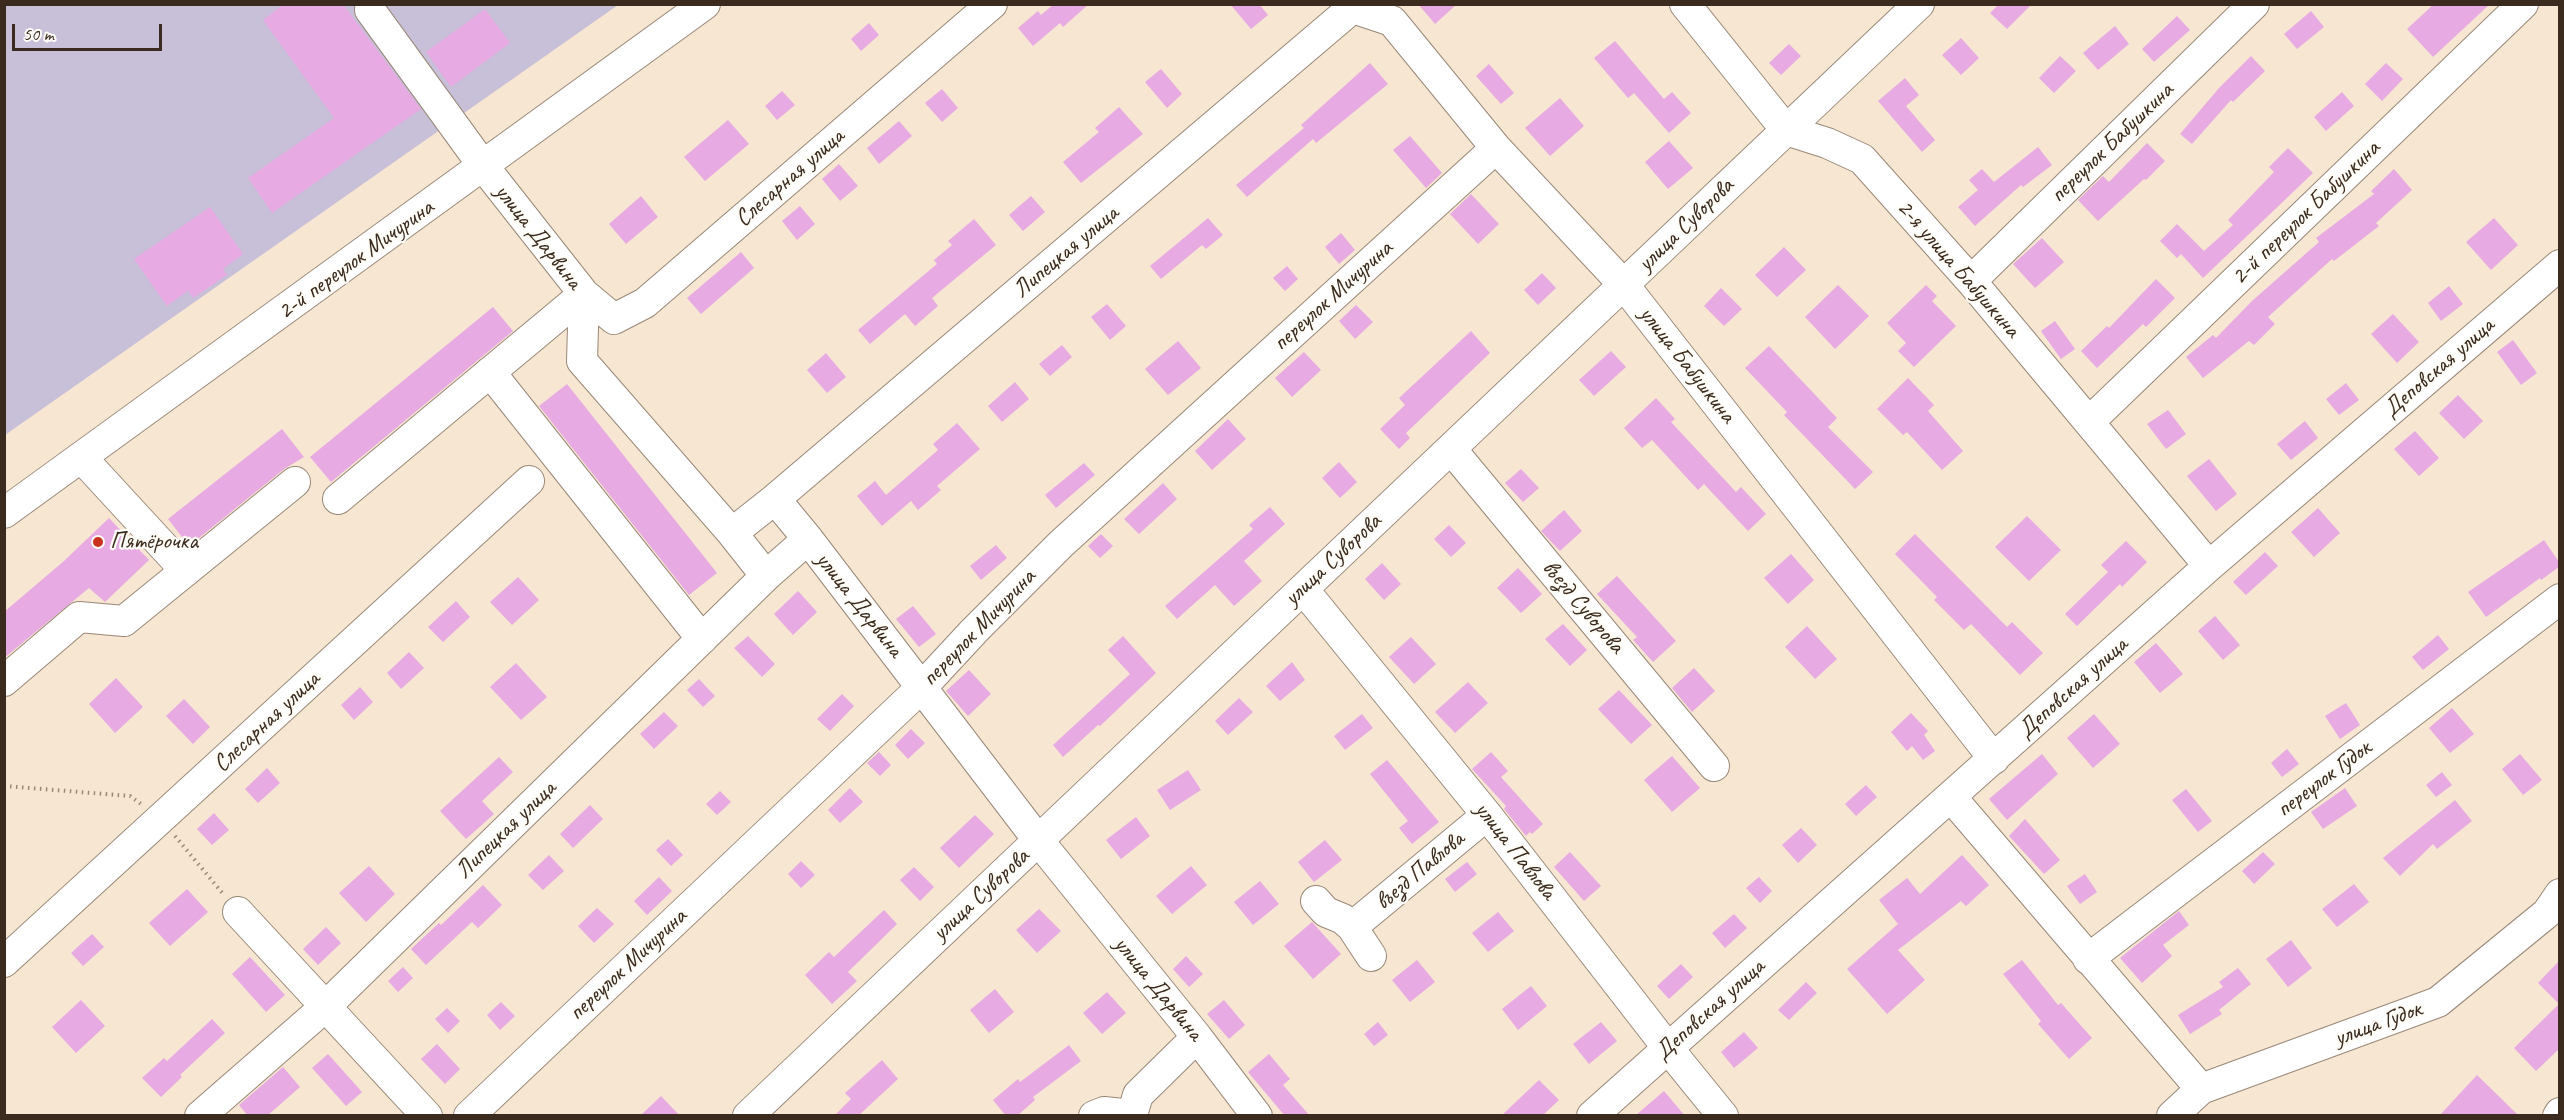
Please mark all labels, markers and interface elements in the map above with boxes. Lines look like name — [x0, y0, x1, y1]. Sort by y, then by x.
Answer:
scale bar — [15, 12, 165, 50]
text: 50 m — [23, 23, 54, 45]
street label: переулок Бабушкина — [2044, 77, 2180, 209]
street label: Слесарная улица — [729, 123, 851, 233]
street label: 2-й переулок Бабушкина — [2226, 135, 2386, 291]
street label: улица Суворова — [1632, 172, 1740, 278]
street label: улица Дарвина — [488, 178, 588, 296]
street label: 2-й переулок Мичурина — [272, 194, 440, 326]
street label: 2-я улица Бабушкина — [1890, 194, 2026, 344]
street label: Липецкая улица — [1007, 200, 1125, 304]
street label: переулок Мичурина — [1267, 235, 1399, 357]
street label: улица Бабушкина — [1632, 301, 1742, 429]
street label: Деповская улица — [2377, 312, 2501, 424]
street label: улица Суворова — [1278, 508, 1388, 612]
place label: Пятёрочка — [110, 528, 198, 556]
marker: Пятёрочка — [91, 535, 105, 549]
street label: улица Дарвина — [809, 546, 909, 664]
street label: въезд Суворова — [1535, 554, 1631, 660]
street label: переулок Мичурина — [916, 563, 1042, 693]
street label: Деповская улица — [2012, 631, 2134, 745]
street label: Слесарная улица — [208, 665, 326, 779]
street label: переулок Гудок — [2271, 734, 2377, 824]
street label: Липецкая улица — [450, 775, 562, 885]
street label: улица Павлова — [1468, 796, 1562, 906]
street label: въезд Павлова — [1370, 825, 1470, 917]
street label: улица Суворова — [926, 843, 1036, 947]
street label: переулок Мичурина — [563, 903, 693, 1027]
street label: улица Дарвина — [1107, 931, 1209, 1047]
street label: Деповская улица — [1649, 953, 1771, 1067]
street label: улица Гудок — [2330, 995, 2426, 1053]

